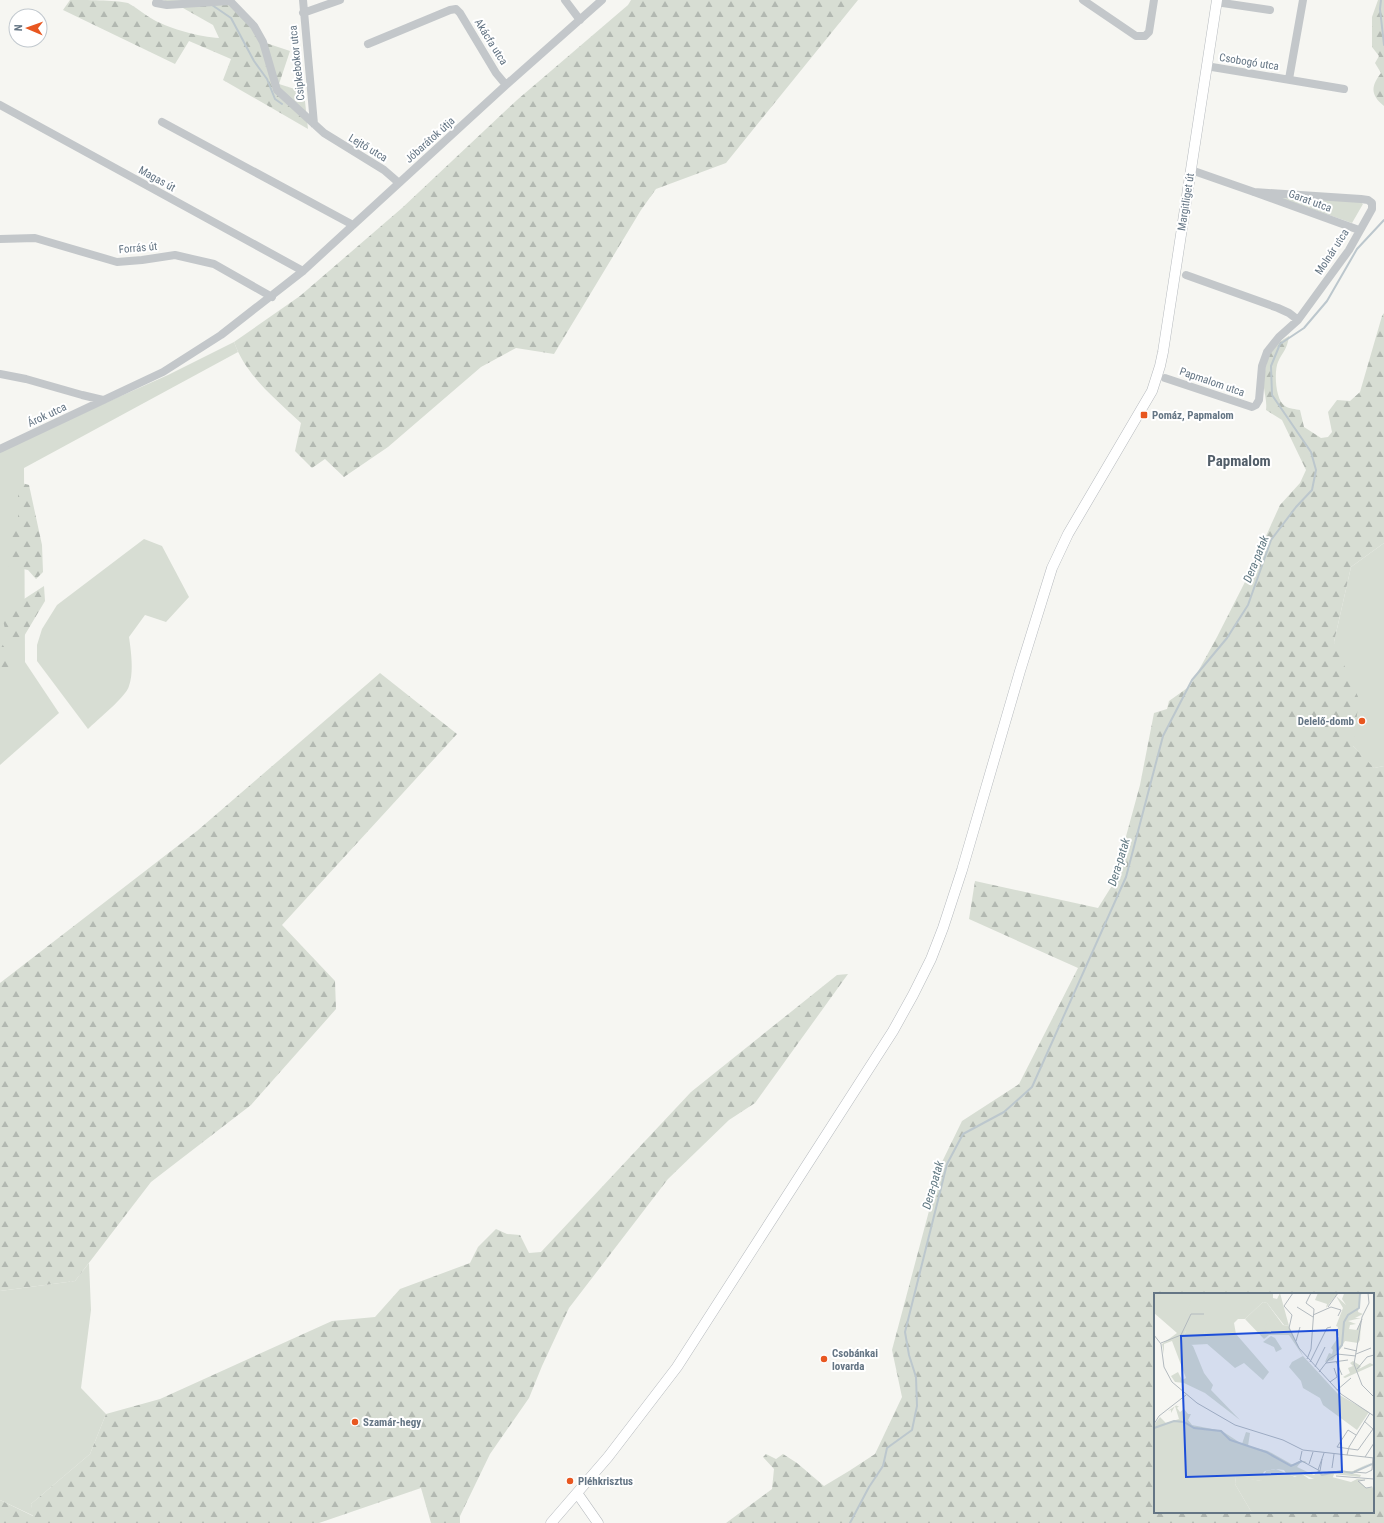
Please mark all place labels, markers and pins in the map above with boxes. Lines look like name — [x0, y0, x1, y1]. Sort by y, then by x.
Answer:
place label: Pomáz, Papmalom — [1152, 409, 1234, 422]
marker: Pomáz, Papmalom — [1139, 410, 1149, 420]
place label: Delelő-domb — [1298, 715, 1355, 728]
marker: Delelő-domb — [1357, 716, 1367, 726]
place label: Csobánkai lovarda — [832, 1347, 878, 1373]
marker: Csobánkai lovarda — [819, 1354, 829, 1364]
place label: Szamár-hegy — [363, 1416, 421, 1429]
marker: Szamár-hegy — [350, 1417, 360, 1427]
place label: Pléhkrisztus — [578, 1475, 633, 1488]
marker: Pléhkrisztus — [565, 1476, 575, 1486]

